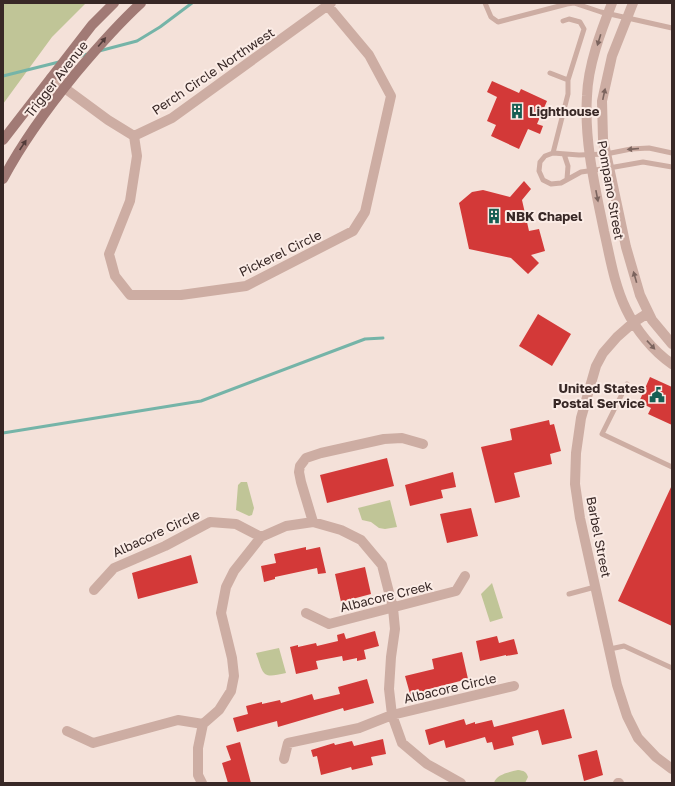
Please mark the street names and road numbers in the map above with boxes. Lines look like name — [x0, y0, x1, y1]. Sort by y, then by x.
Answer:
street label: Perch Circle Northwest — [149, 24, 277, 118]
street label: Trigger Avenue — [21, 37, 91, 121]
street label: Pompano Street — [594, 139, 628, 241]
street label: Pickerel Circle — [236, 226, 324, 280]
street label: Barbel Street — [583, 495, 615, 579]
street label: Albacore Circle — [110, 506, 202, 560]
street label: Albacore Creek — [338, 577, 435, 615]
street label: Albacore Circle — [402, 670, 498, 706]

